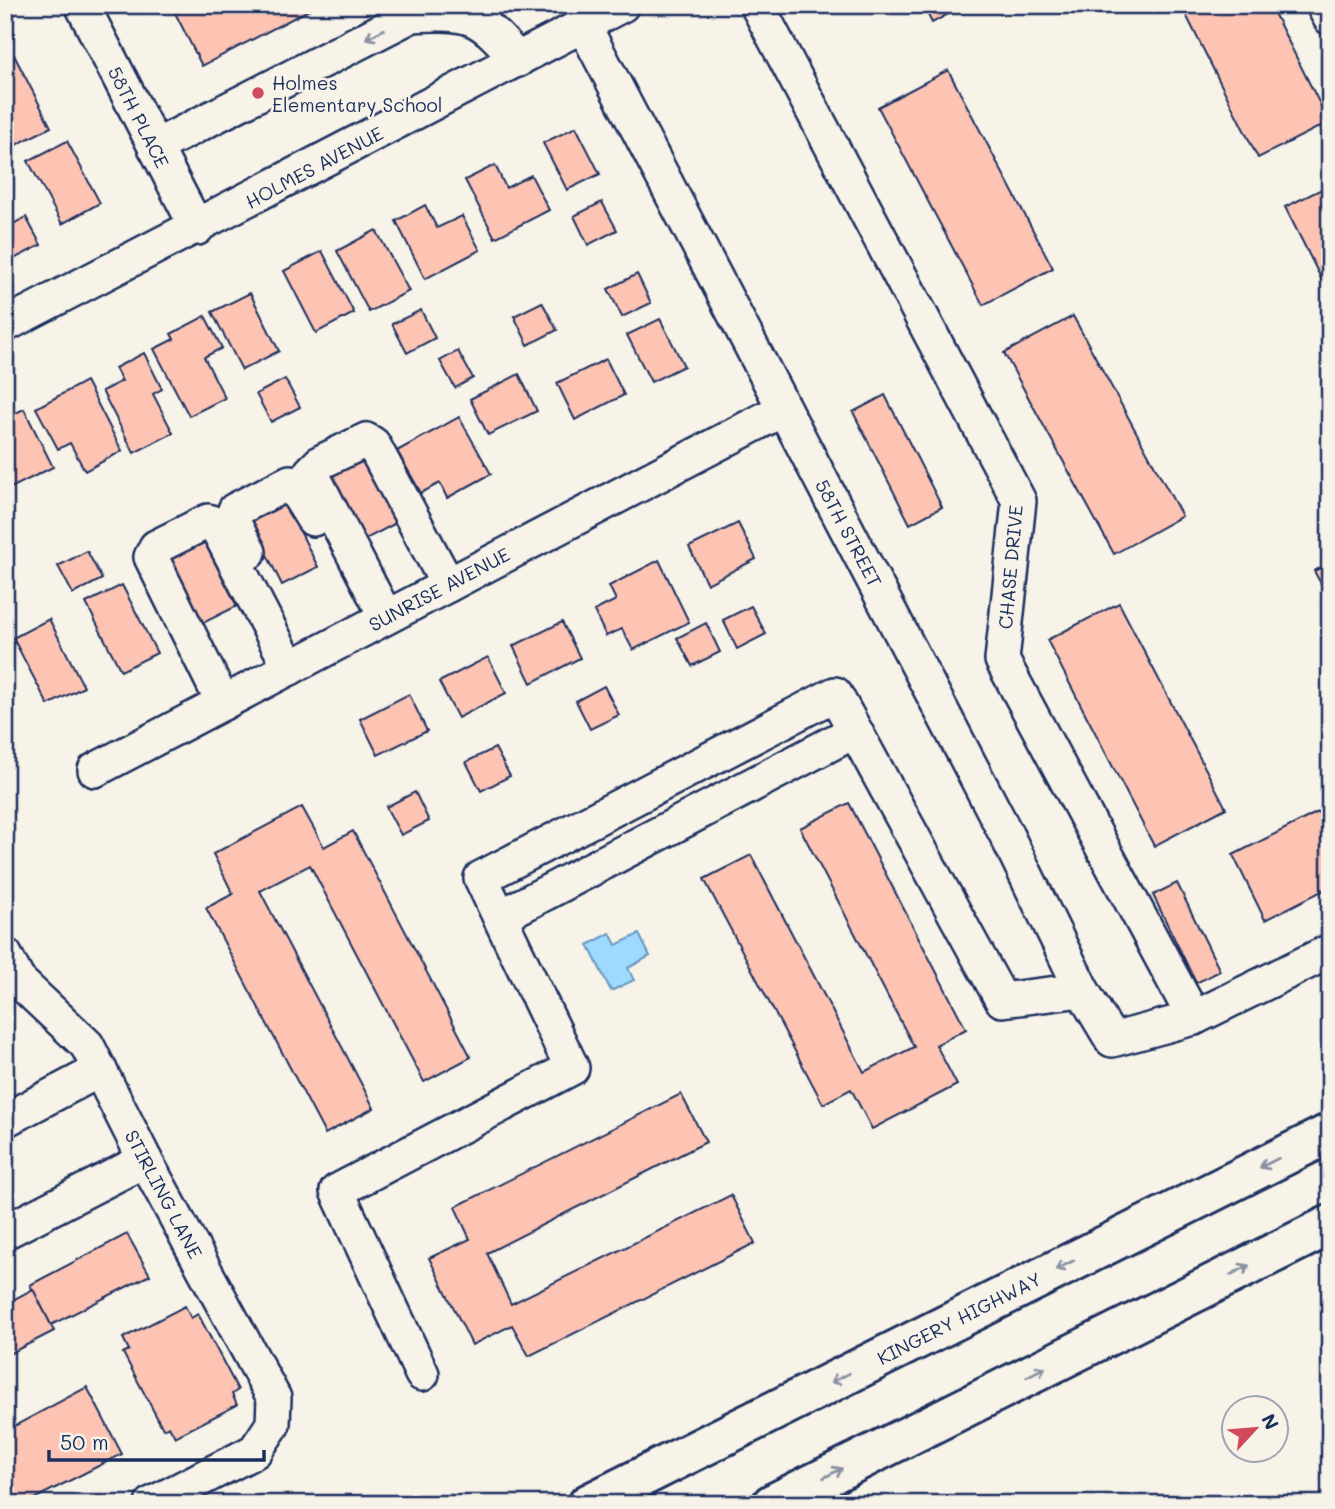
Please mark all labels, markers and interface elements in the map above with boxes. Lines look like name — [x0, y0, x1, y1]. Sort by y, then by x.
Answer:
one-way arrow — [365, 28, 386, 42]
street label: 58TH PLACE — [103, 62, 175, 172]
place label: Holmes Elementary School — [272, 70, 442, 117]
marker: Holmes Elementary School — [250, 85, 266, 101]
street label: HOLMES AVENUE — [241, 120, 387, 214]
street label: 58TH STREET — [810, 475, 888, 591]
street label: CHASE DRIVE — [992, 504, 1028, 630]
street label: SUNRISE AVENUE — [364, 541, 514, 637]
street label: STIRLING LANE — [120, 1125, 208, 1263]
one-way arrow — [1259, 1157, 1280, 1171]
one-way arrow — [1055, 1259, 1076, 1273]
one-way arrow — [1229, 1263, 1250, 1277]
street label: KINGERY HIGHWAY — [873, 1266, 1045, 1370]
one-way arrow — [1025, 1364, 1046, 1378]
one-way arrow — [830, 1371, 851, 1385]
north arrow — [1220, 1394, 1290, 1464]
text: N — [1256, 1409, 1285, 1433]
scale bar — [49, 1418, 264, 1462]
text: 50 m — [60, 1428, 109, 1455]
one-way arrow — [822, 1466, 843, 1480]

